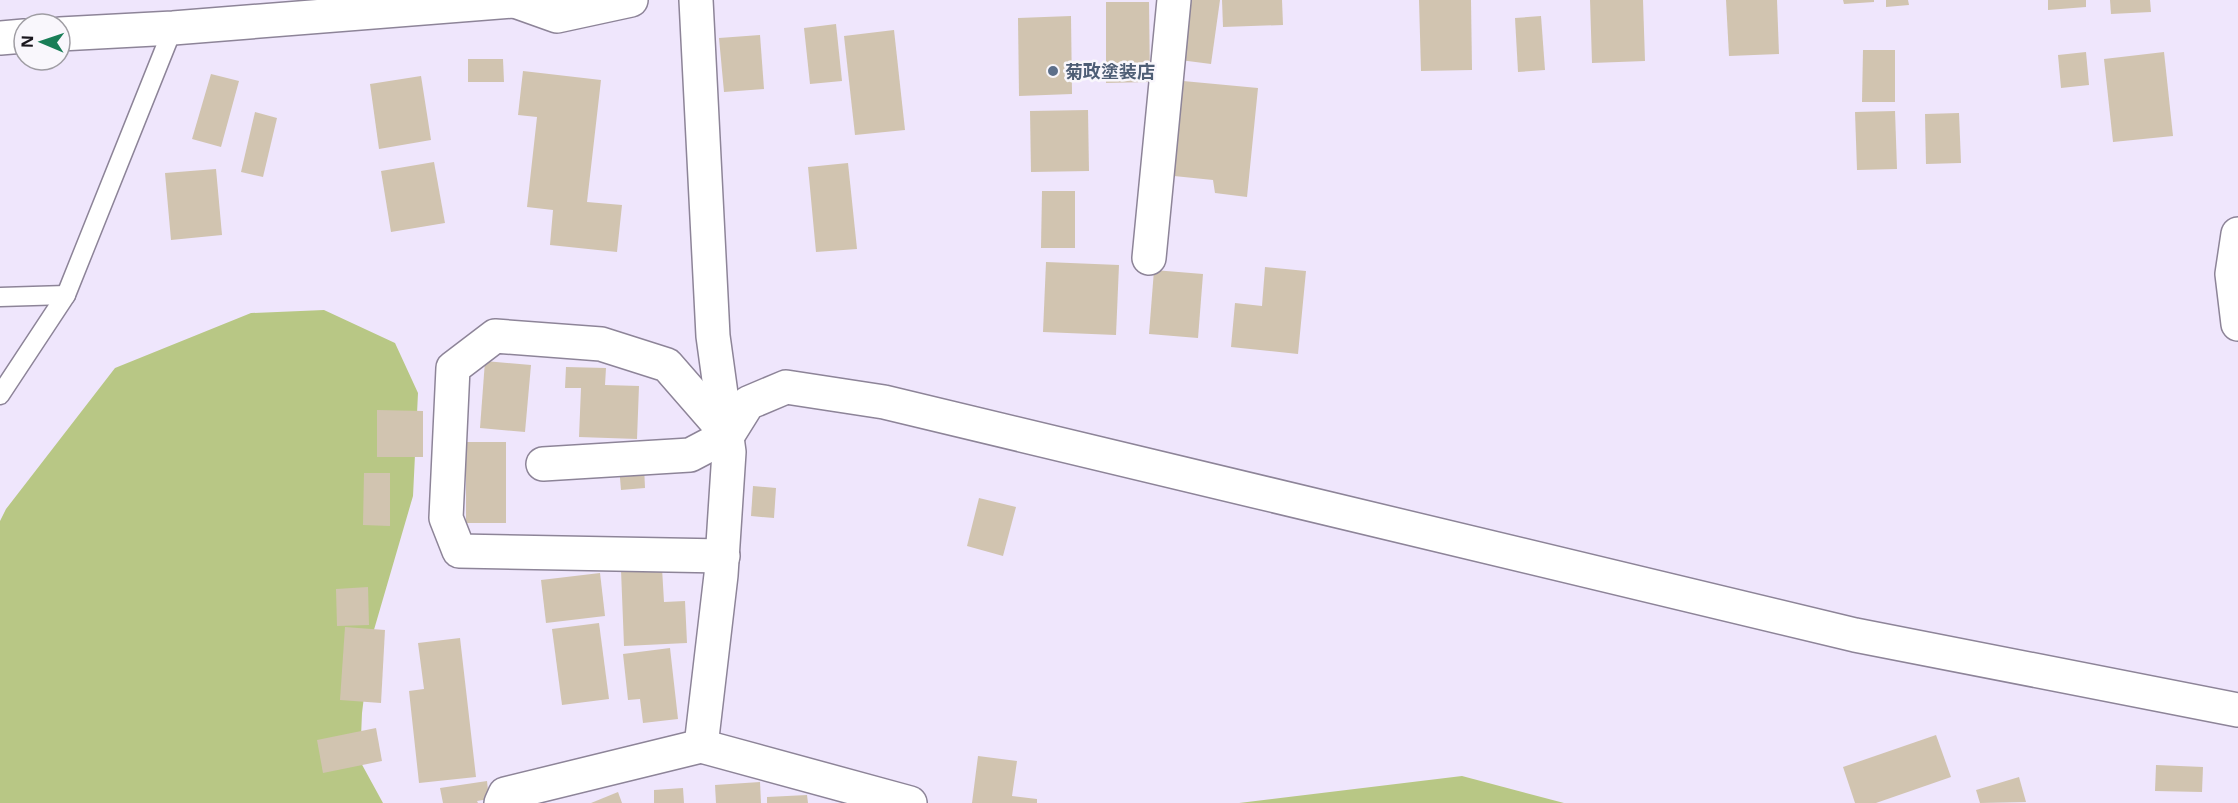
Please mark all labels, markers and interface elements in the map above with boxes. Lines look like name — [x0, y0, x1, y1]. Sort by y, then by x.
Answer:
north arrow — [12, 12, 72, 72]
text: N — [16, 35, 38, 48]
place label: 菊政塗装店 — [1065, 59, 1155, 83]
marker: 菊政塗装店 — [1046, 64, 1060, 78]

